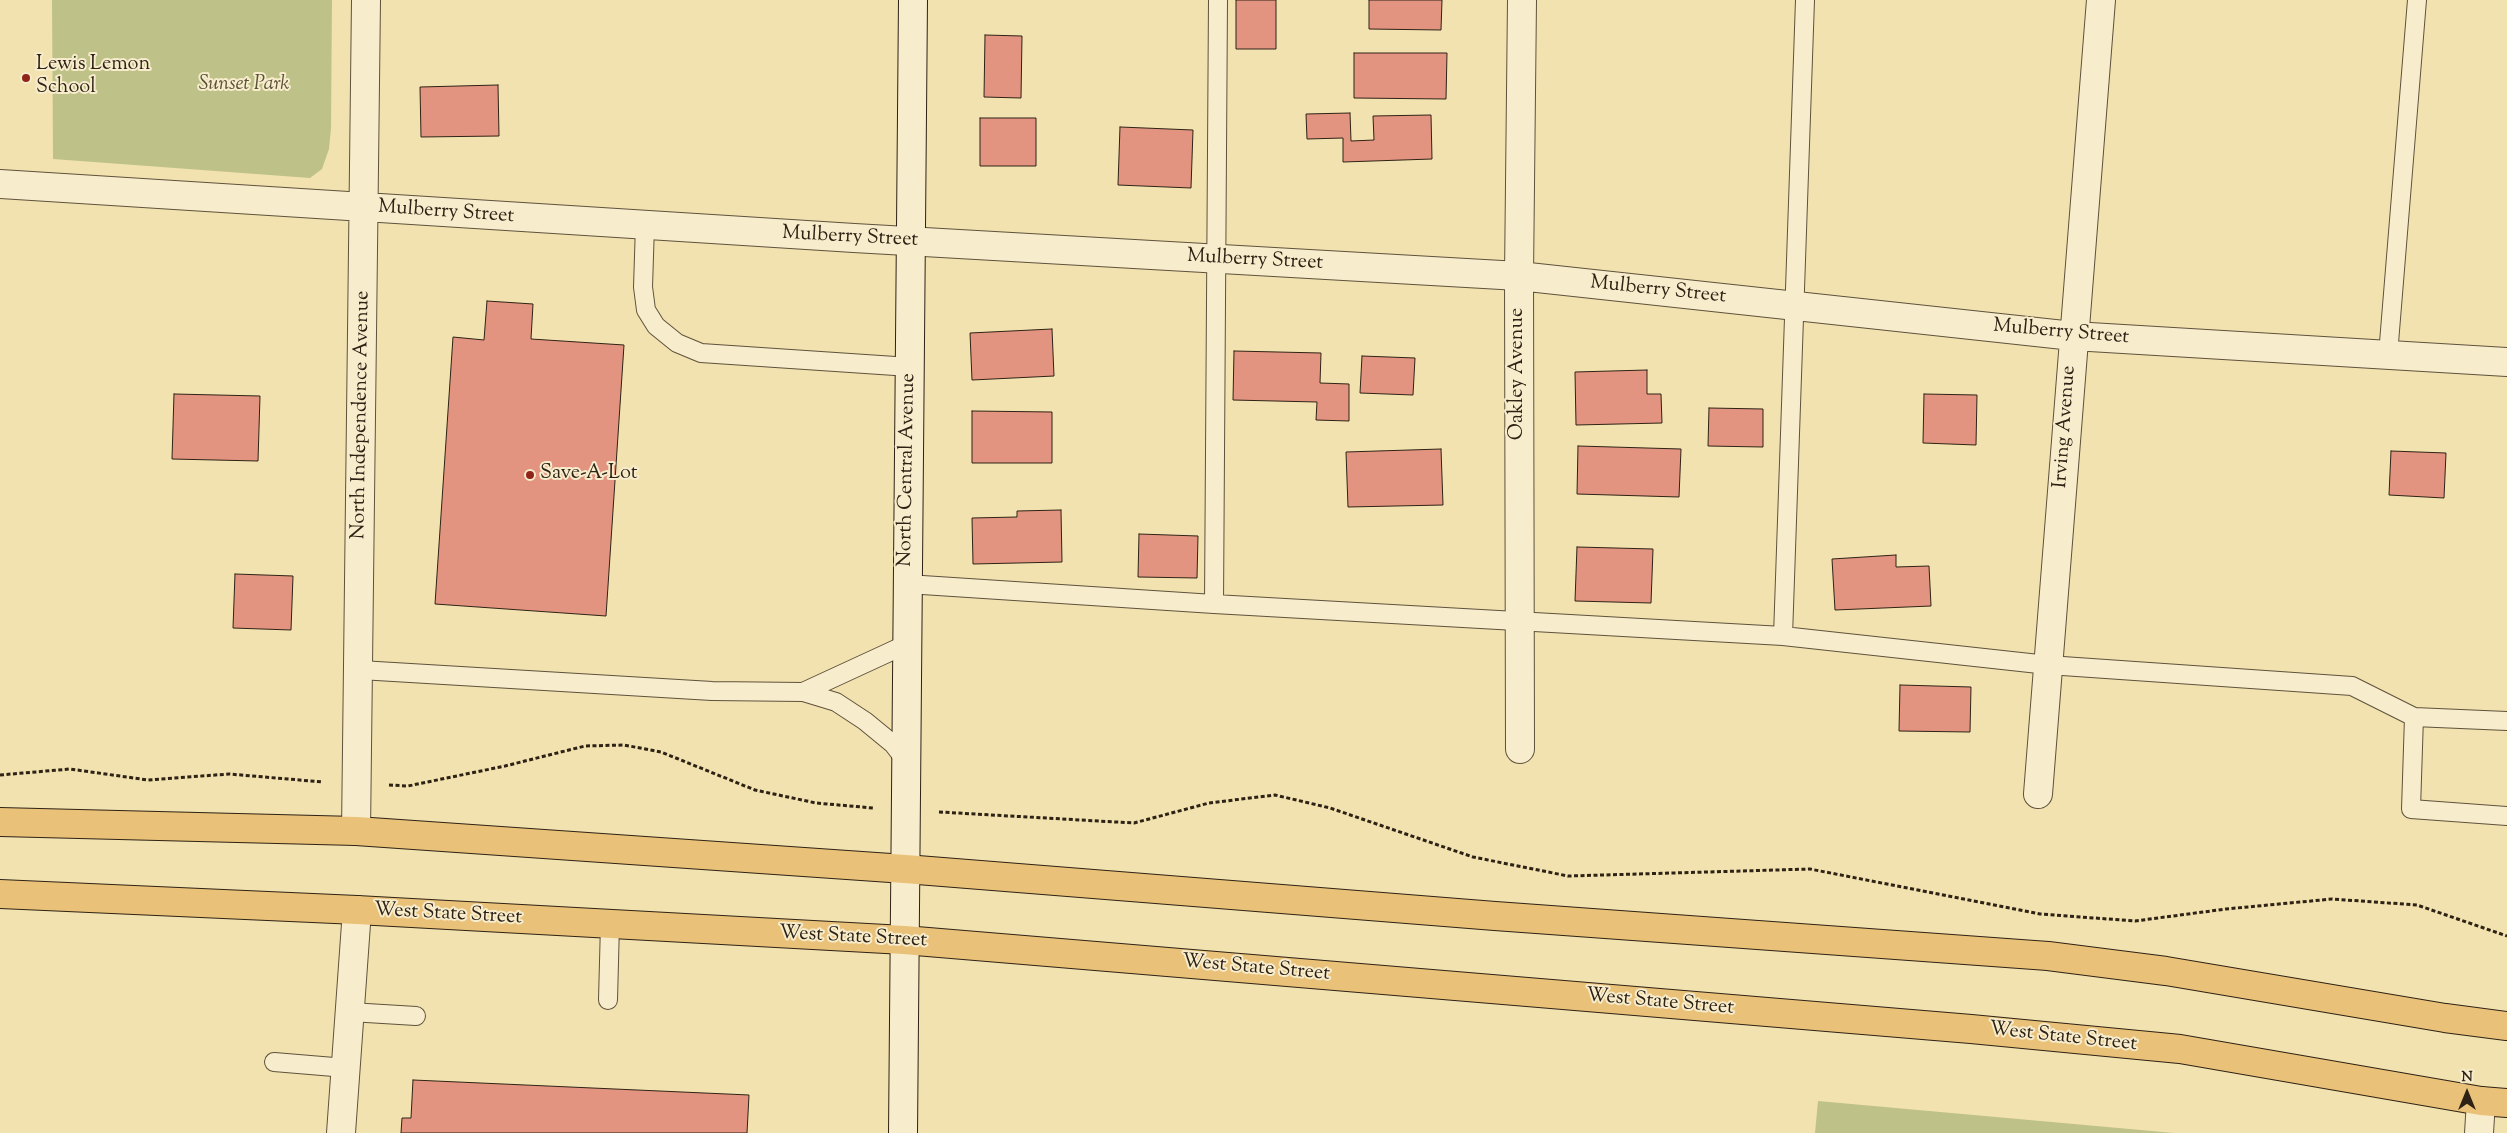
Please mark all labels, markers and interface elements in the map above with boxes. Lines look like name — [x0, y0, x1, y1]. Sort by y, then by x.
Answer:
place label: Lewis Lemon School — [36, 54, 150, 101]
marker: Lewis Lemon School — [20, 72, 32, 84]
park label: Sunset Park — [199, 74, 289, 98]
street label: Mulberry Street — [377, 196, 515, 230]
street label: Mulberry Street — [781, 222, 919, 254]
street label: Mulberry Street — [1186, 245, 1324, 277]
street label: Mulberry Street — [1589, 272, 1727, 310]
street label: North Independence Avenue — [348, 290, 376, 540]
street label: Oakley Avenue — [1507, 308, 1531, 440]
street label: Mulberry Street — [1992, 315, 2130, 351]
street label: Irving Avenue — [2050, 365, 2082, 489]
street label: North Central Avenue — [894, 373, 922, 567]
place label: Save-A-Lot — [540, 463, 638, 487]
marker: Save-A-Lot — [524, 469, 536, 481]
street label: West State Street — [373, 899, 523, 931]
street label: West State Street — [778, 922, 928, 954]
street label: West State Street — [1181, 951, 1331, 987]
street label: West State Street — [1585, 985, 1735, 1021]
street label: West State Street — [1988, 1018, 2138, 1058]
north arrow — [2442, 1068, 2492, 1118]
text: N — [2461, 1068, 2473, 1088]

